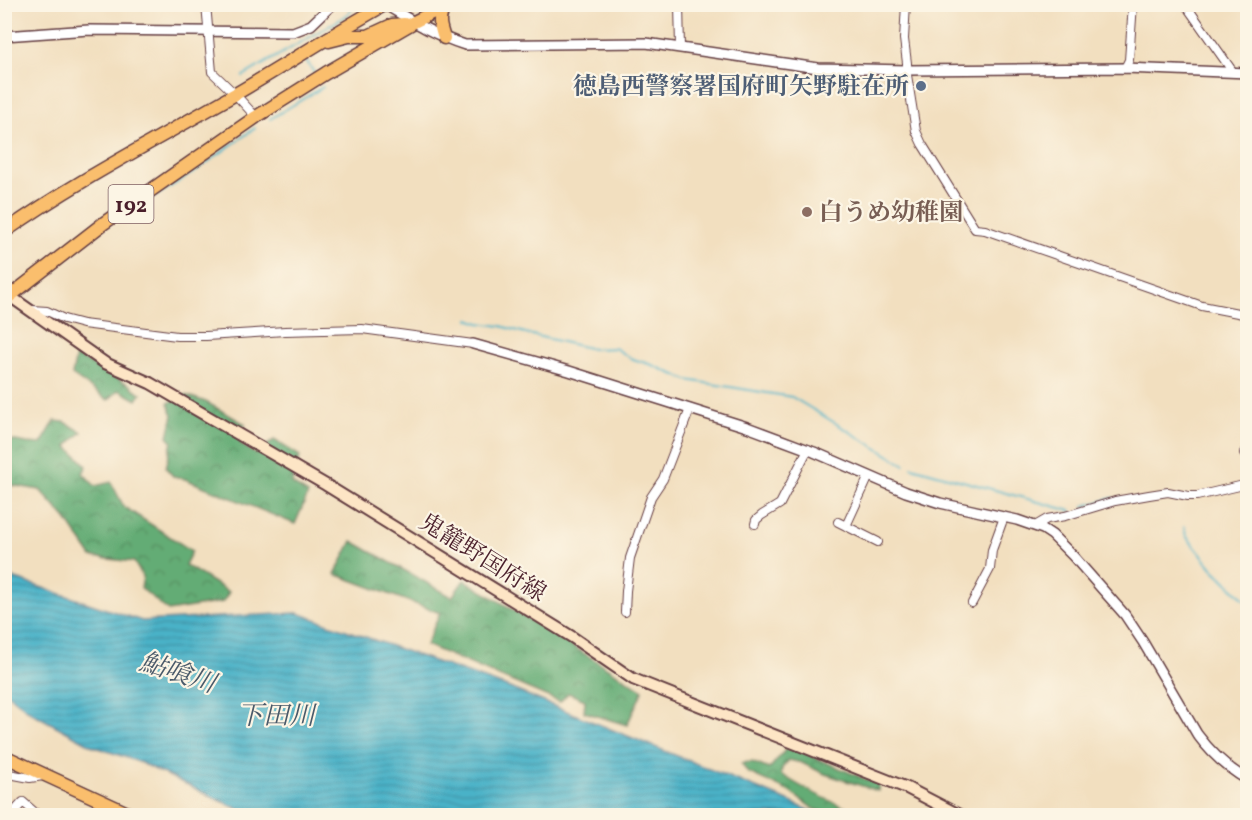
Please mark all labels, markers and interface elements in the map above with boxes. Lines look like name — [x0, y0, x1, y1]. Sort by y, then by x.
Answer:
place label: 徳島西警察署国府町矢野駐在所 — [573, 71, 909, 105]
marker: 徳島西警察署国府町矢野駐在所 — [914, 79, 928, 93]
road number: 192 — [108, 185, 154, 223]
place label: 白うめ幼稚園 — [819, 197, 963, 231]
marker: 白うめ幼稚園 — [800, 205, 814, 219]
street label: 鬼籠野国府線 — [412, 506, 552, 611]
water label: 鮎喰川 — [135, 645, 223, 704]
water label: 下田川 — [237, 699, 318, 735]

